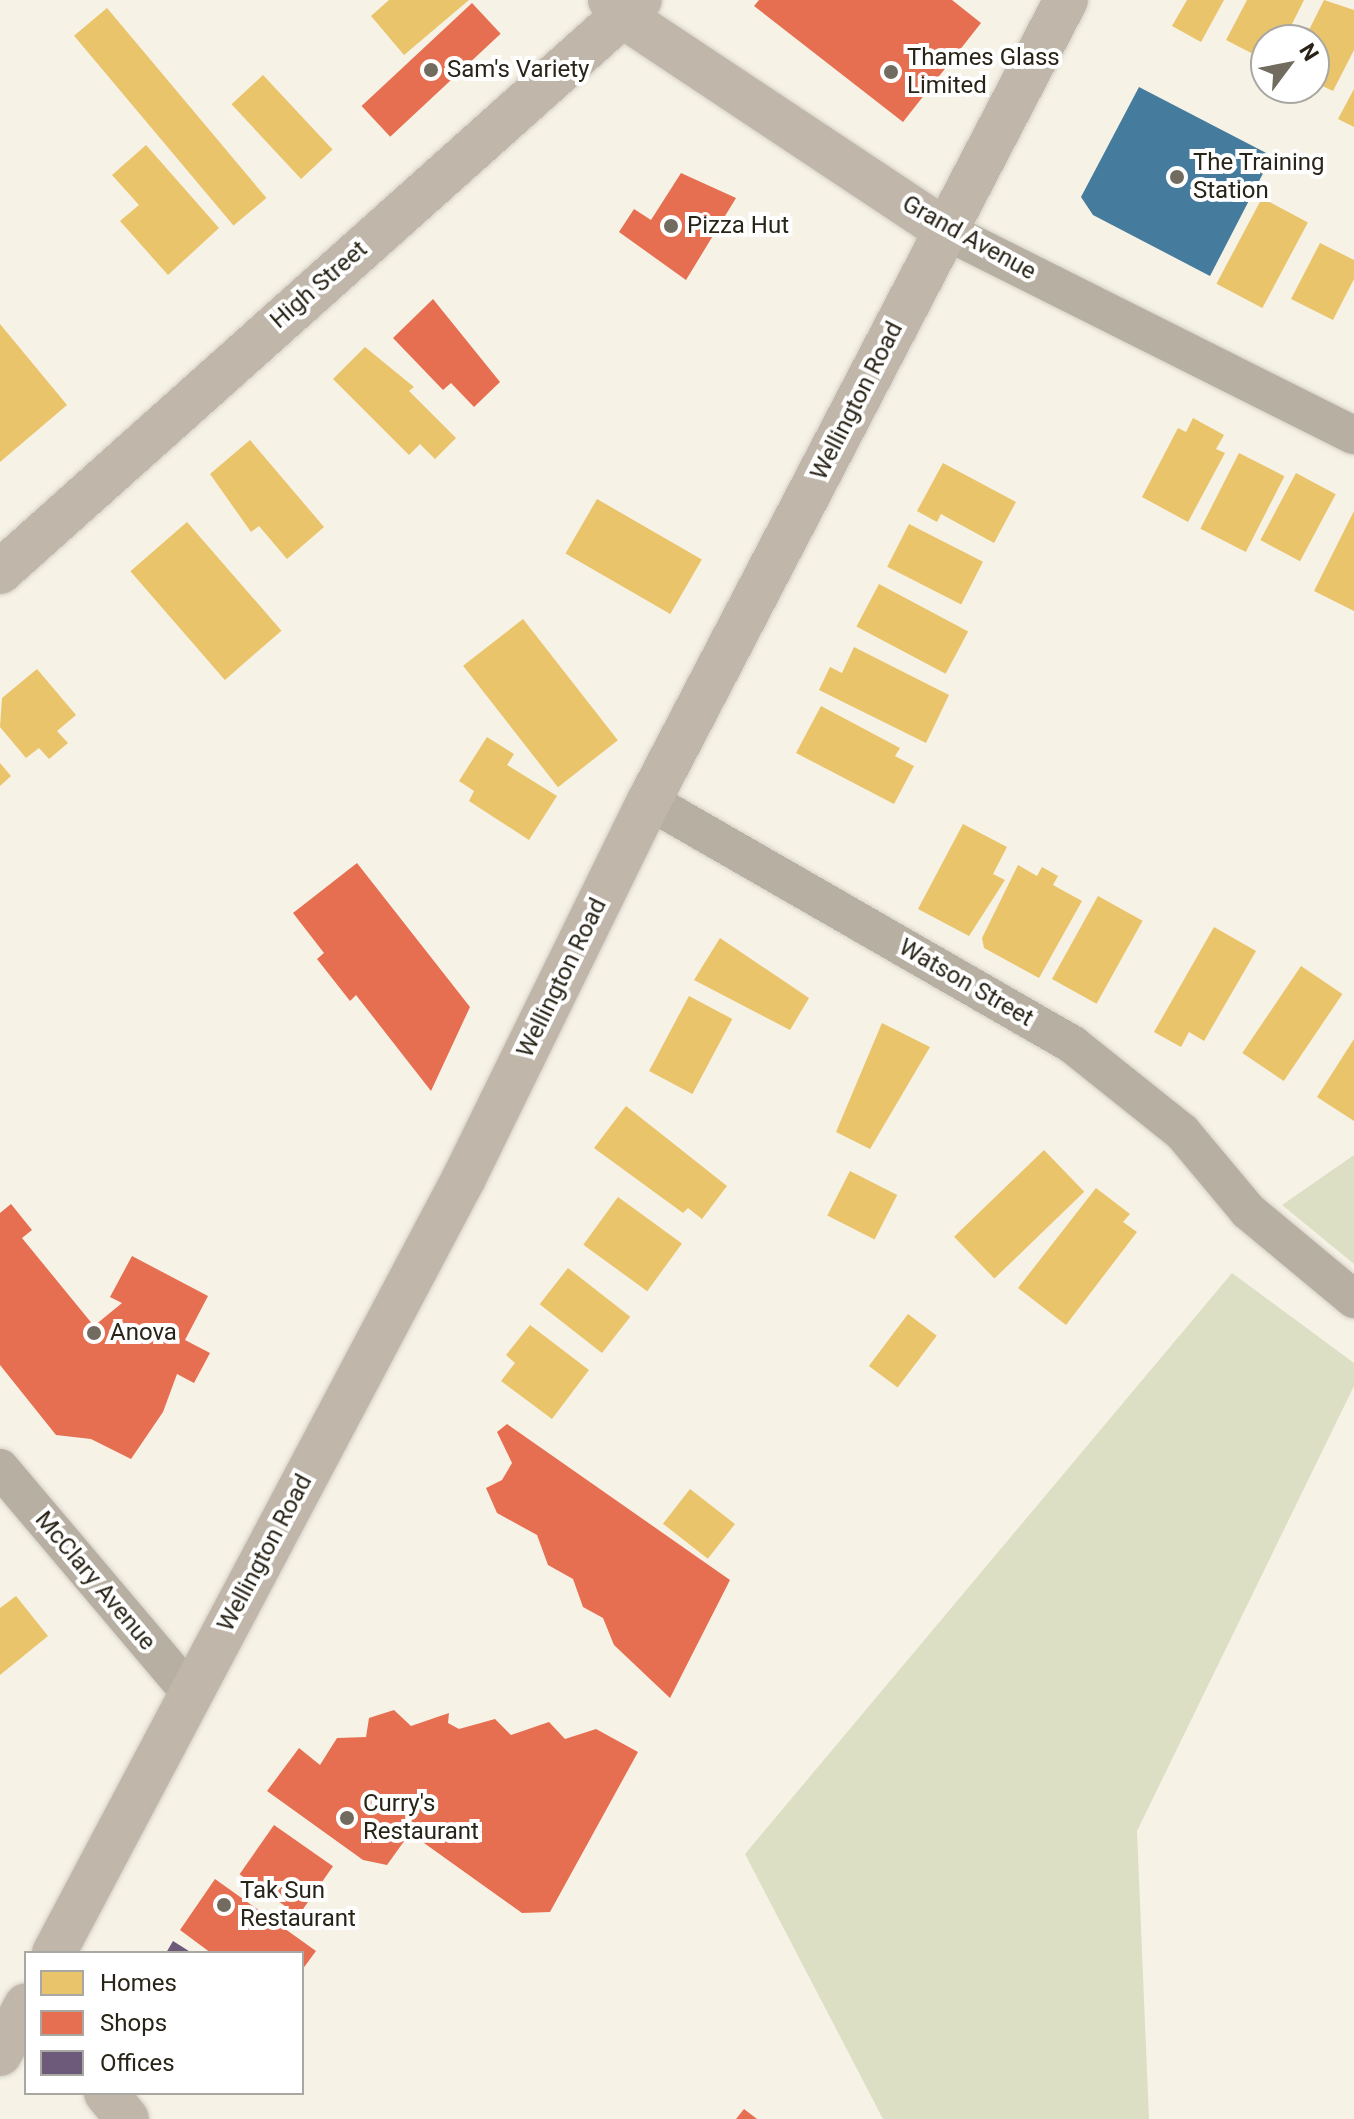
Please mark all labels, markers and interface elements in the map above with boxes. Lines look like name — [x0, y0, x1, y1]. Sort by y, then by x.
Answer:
north arrow — [1250, 24, 1330, 104]
text: N — [1294, 39, 1324, 65]
place label: Thames Glass Limited — [907, 44, 1060, 100]
place label: Sam's Variety — [447, 56, 589, 84]
marker: Sam's Variety — [422, 61, 440, 79]
marker: Thames Glass Limited — [882, 63, 900, 81]
place label: The Training Station — [1193, 149, 1325, 205]
marker: The Training Station — [1168, 168, 1186, 186]
street label: Grand Avenue — [897, 189, 1041, 287]
place label: Pizza Hut — [687, 212, 789, 240]
marker: Pizza Hut — [662, 217, 680, 235]
street label: High Street — [265, 235, 373, 335]
street label: Wellington Road — [805, 317, 909, 485]
street label: Wellington Road — [511, 894, 613, 1062]
street label: Watson Street — [894, 933, 1038, 1033]
place label: Anova — [110, 1319, 177, 1347]
marker: Anova — [85, 1324, 103, 1342]
street label: Wellington Road — [212, 1470, 318, 1636]
street label: McClary Avenue — [29, 1506, 161, 1656]
place label: Curry's Restaurant — [363, 1790, 479, 1846]
marker: Curry's Restaurant — [338, 1809, 356, 1827]
place label: Tak Sun Restaurant — [240, 1877, 356, 1933]
marker: Tak Sun Restaurant — [215, 1896, 233, 1914]
legend — [24, 1951, 304, 2095]
text: Homes — [100, 1969, 177, 1997]
text: Shops — [100, 2009, 167, 2037]
text: Offices — [100, 2049, 175, 2077]

